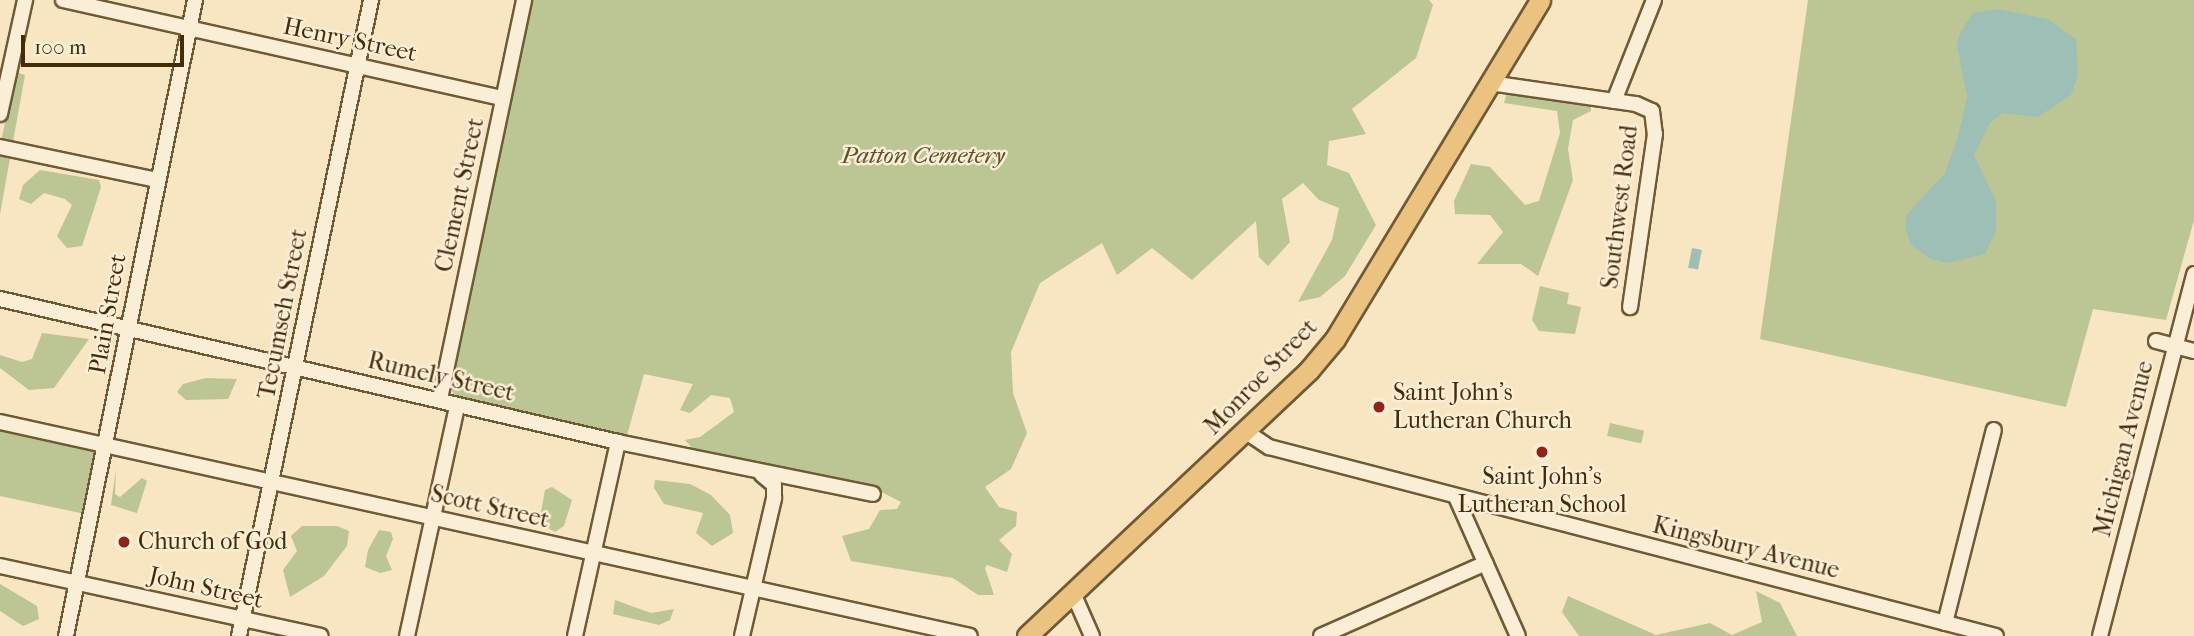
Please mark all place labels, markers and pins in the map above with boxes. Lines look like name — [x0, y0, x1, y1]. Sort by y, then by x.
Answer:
place label: Saint John's Lutheran Church — [1393, 379, 1572, 435]
marker: Saint John's Lutheran Church — [1371, 399, 1387, 415]
marker: Saint John's Lutheran School — [1534, 444, 1550, 460]
place label: Saint John's Lutheran School — [1457, 463, 1627, 519]
place label: Church of God — [138, 528, 287, 556]
marker: Church of God — [116, 534, 132, 550]

